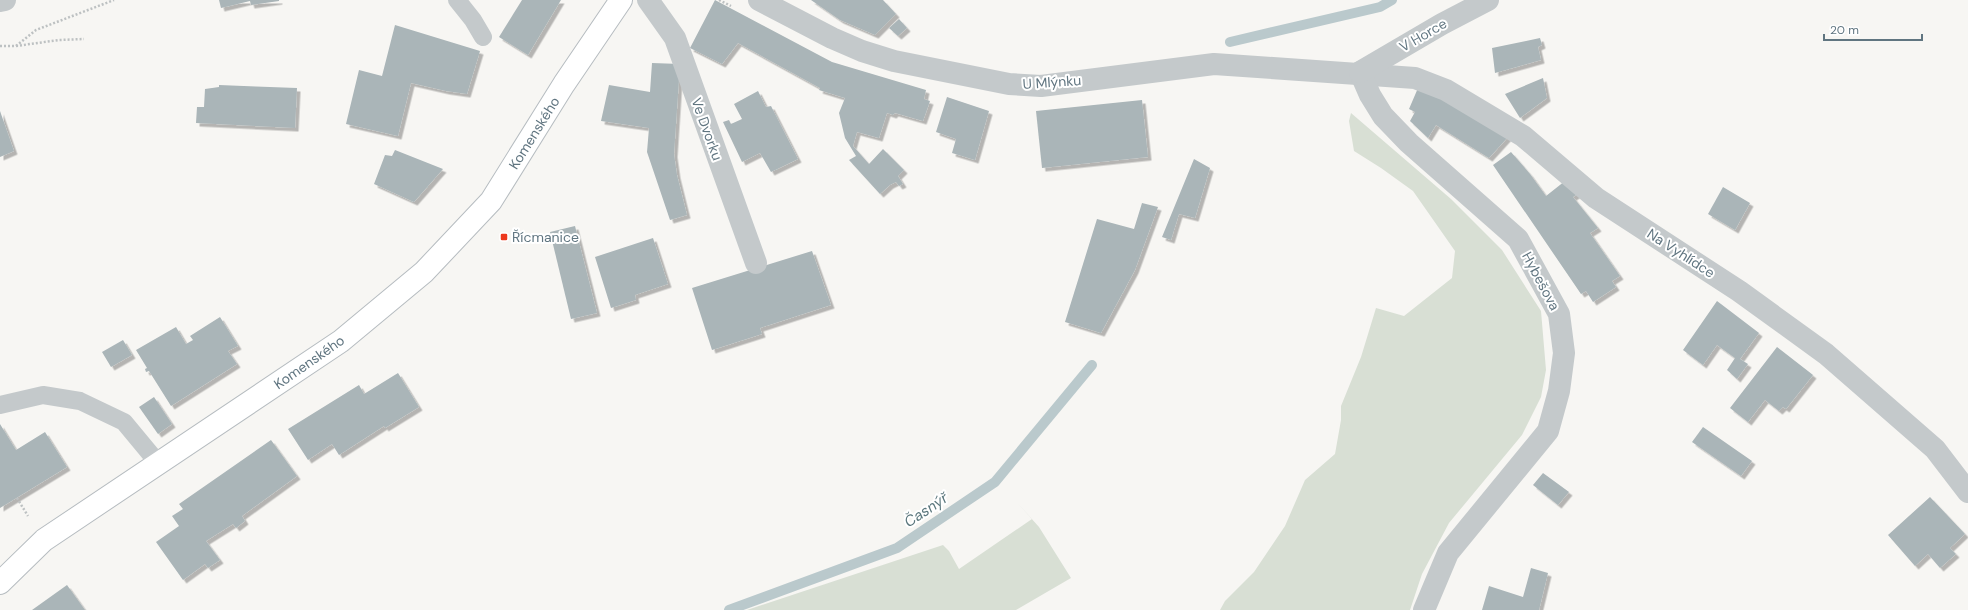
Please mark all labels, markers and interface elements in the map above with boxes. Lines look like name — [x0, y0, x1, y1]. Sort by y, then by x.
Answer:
street label: V Horce — [1396, 14, 1450, 56]
scale bar — [1824, 16, 1922, 42]
text: 20 m — [1830, 22, 1859, 38]
street label: U Mlýnku — [1022, 71, 1082, 93]
street label: Komenského — [505, 93, 563, 173]
street label: Ve Dvorku — [687, 95, 727, 163]
street label: Na Vyhlídce — [1644, 224, 1718, 282]
place label: Řícmanice — [512, 228, 579, 246]
marker: Řícmanice — [499, 232, 509, 242]
street label: Hybešova — [1518, 249, 1564, 313]
street label: Komenského — [270, 331, 348, 393]
water label: Časnýř — [900, 487, 953, 532]

